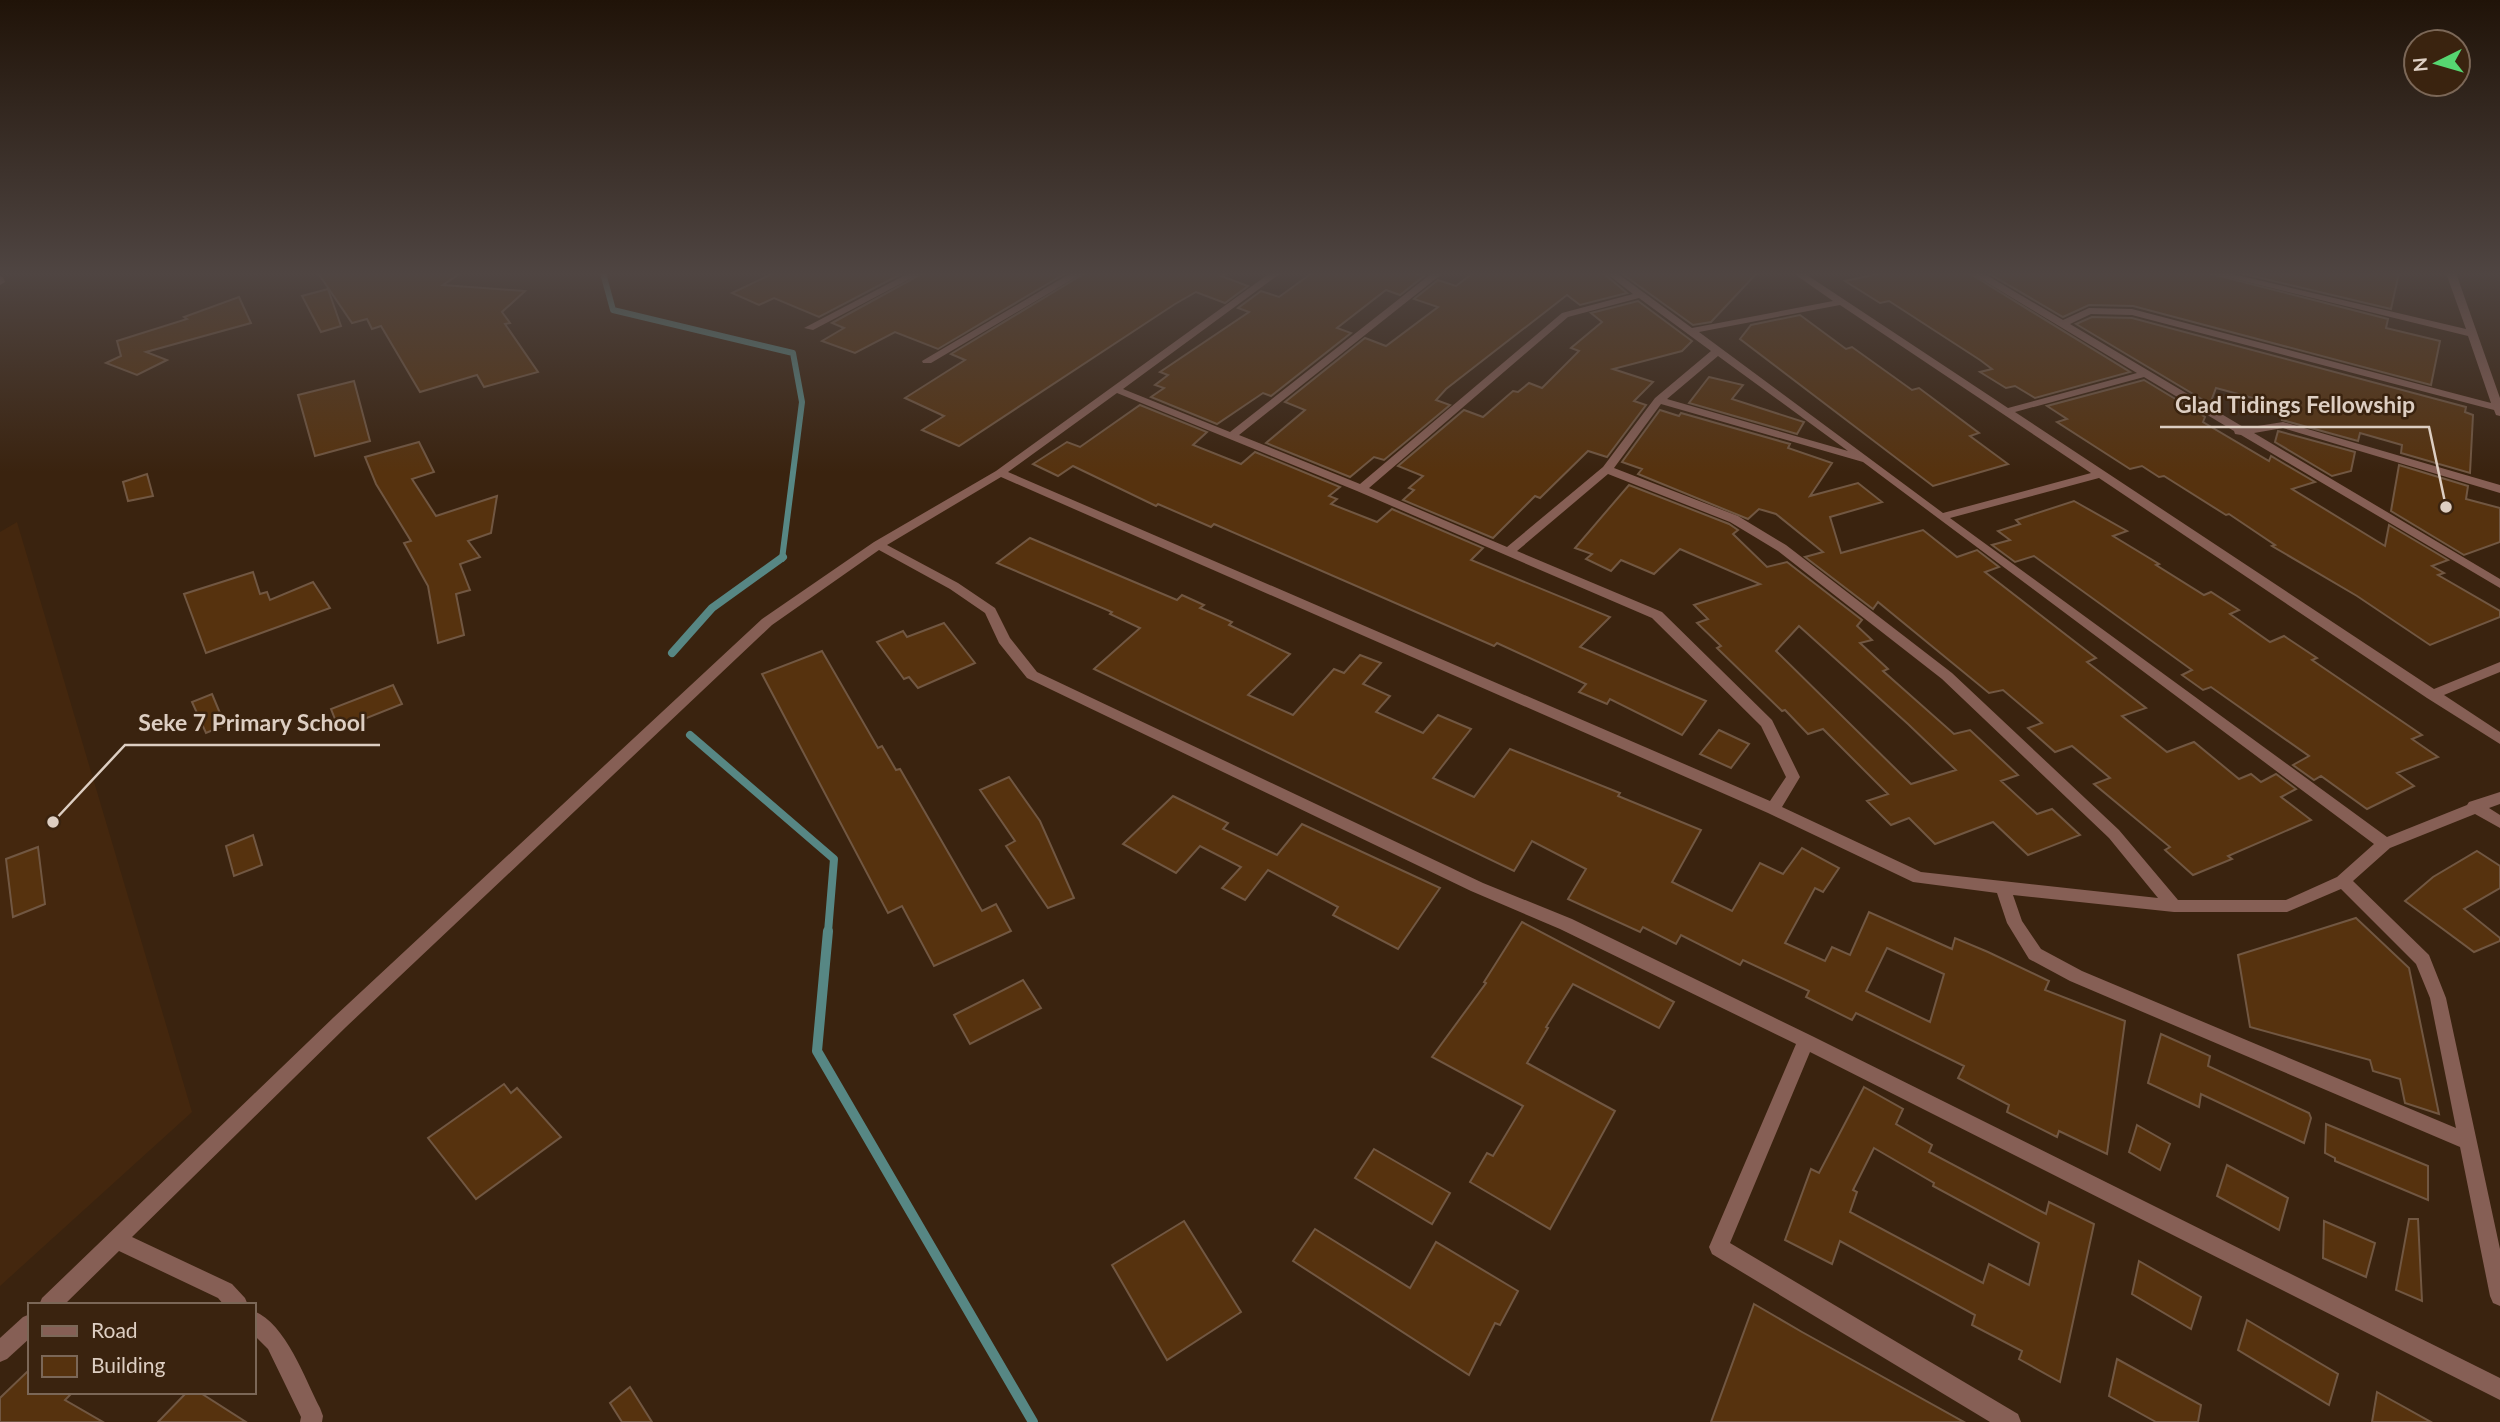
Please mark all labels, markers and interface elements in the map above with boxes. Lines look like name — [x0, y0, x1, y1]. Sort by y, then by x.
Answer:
north arrow — [2402, 28, 2472, 98]
text: N — [2407, 56, 2432, 73]
callout: Glad Tidings Fellowship — [2160, 383, 2429, 427]
text: Glad Tidings Fellowship — [2175, 390, 2415, 418]
callout: Seke 7 Primary School — [125, 701, 380, 745]
text: Seke 7 Primary School — [138, 708, 366, 736]
legend — [28, 1303, 256, 1394]
text: Road — [91, 1317, 138, 1342]
text: Building — [91, 1352, 166, 1377]

